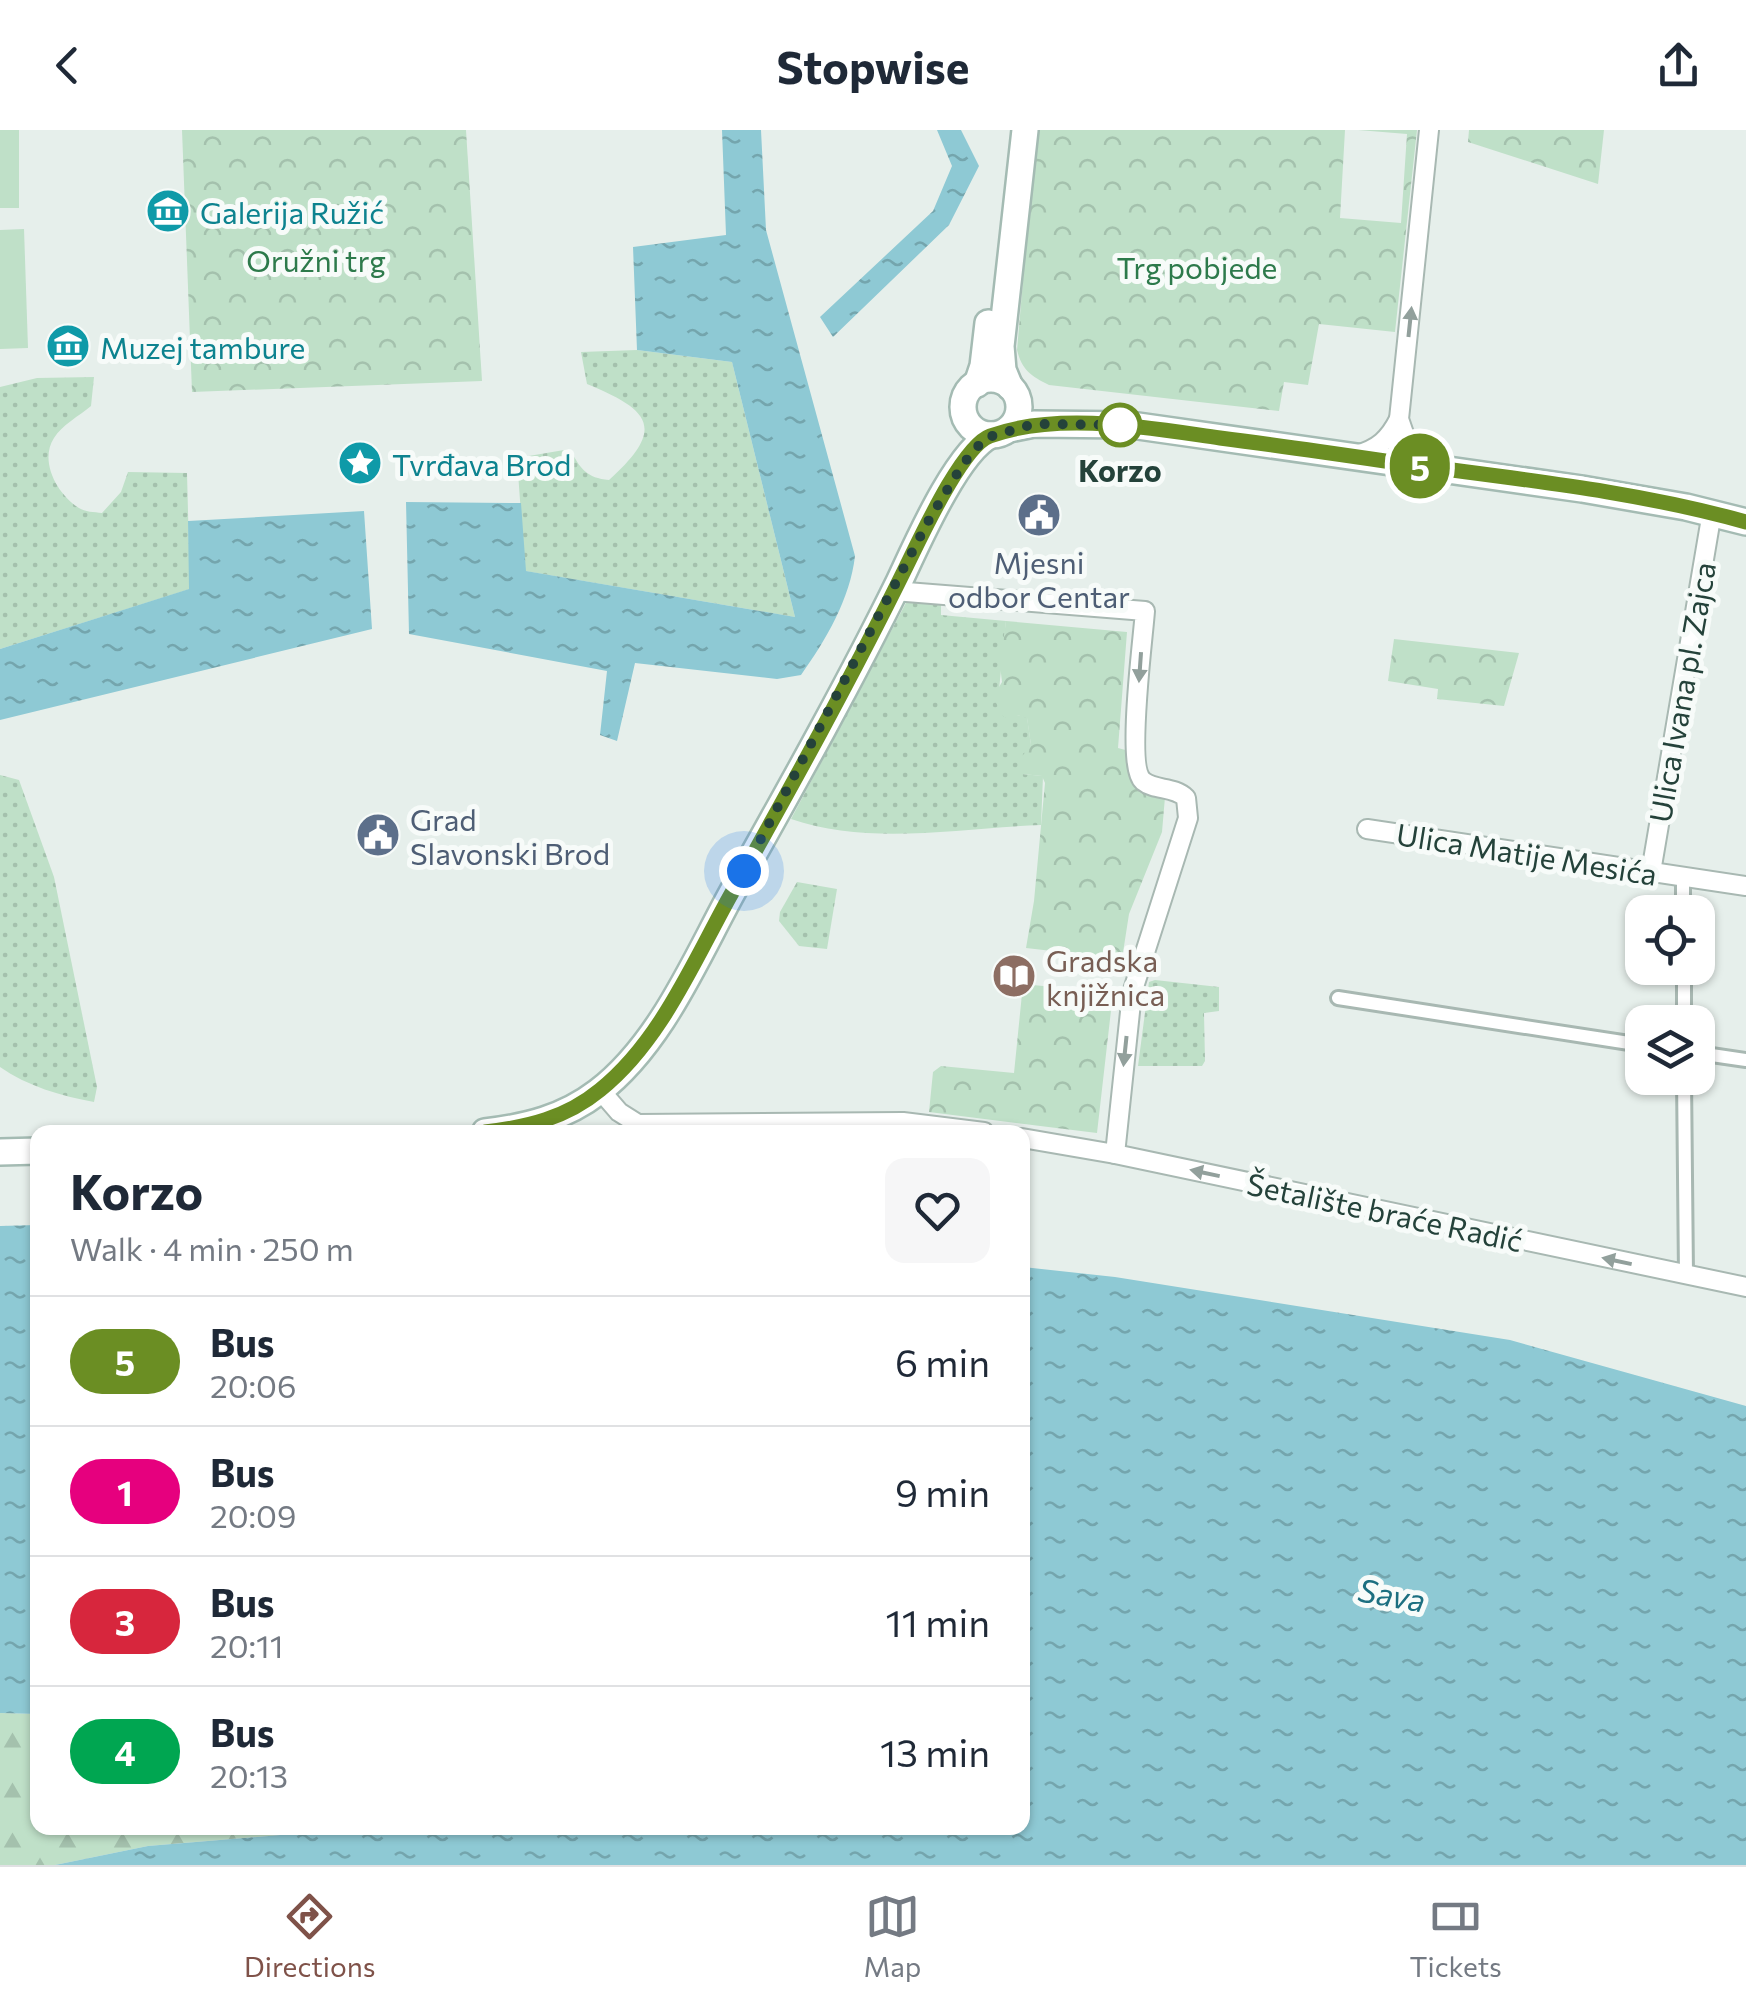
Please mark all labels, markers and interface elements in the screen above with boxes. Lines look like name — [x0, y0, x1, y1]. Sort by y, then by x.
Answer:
icon: back — [40, 38, 95, 93]
text: Stopwise — [777, 38, 969, 93]
icon: share — [1651, 38, 1706, 93]
museum icon: Galerija Ružić — [145, 188, 191, 234]
place label: Galerija Ružić — [200, 193, 384, 230]
park label: Oružni trg — [246, 241, 386, 278]
park label: Trg pobjede — [1117, 248, 1277, 285]
one-way arrow — [1402, 306, 1418, 338]
museum icon: Muzej tambure — [45, 323, 91, 369]
place label: Muzej tambure — [100, 328, 305, 365]
marker: Korzo — [1099, 404, 1141, 446]
line badge: 5 — [1388, 434, 1452, 498]
place icon: Tvrđava Brod — [337, 440, 383, 486]
place label: Tvrđava Brod — [392, 445, 571, 482]
text: 5 — [1410, 445, 1430, 488]
place label: Korzo — [1078, 451, 1162, 488]
public building icon: Mjesni odbor Centar — [1016, 492, 1062, 538]
place label: Mjesni odbor Centar — [948, 543, 1130, 614]
street label: Ulica Ivana pl. Zajca — [1640, 559, 1722, 825]
one-way arrow — [1132, 652, 1148, 683]
place label: Grad Slavonski Brod — [410, 800, 610, 871]
public building icon: Grad Slavonski Brod — [355, 812, 401, 858]
street label: Ulica Matije Mesića — [1394, 814, 1660, 892]
your location — [719, 846, 769, 896]
map controls — [1625, 895, 1715, 1095]
button: locate — [1625, 895, 1715, 985]
place label: Gradska knjižnica — [1046, 941, 1165, 1012]
library icon: Gradska knjižnica — [991, 953, 1037, 999]
button: layers — [1625, 1005, 1715, 1095]
one-way arrow — [1117, 1035, 1133, 1067]
button: heart — [885, 1158, 990, 1263]
text: Korzo — [70, 1161, 203, 1220]
one-way arrow — [1189, 1164, 1220, 1180]
street label: Šetalište braće Radić — [1244, 1164, 1526, 1258]
text: Walk · 4 min · 250 m — [70, 1228, 354, 1268]
one-way arrow — [1601, 1252, 1632, 1268]
text: Bus — [210, 1318, 275, 1365]
text: 6 min — [895, 1338, 990, 1385]
text: 5 — [115, 1340, 135, 1383]
text: 20:06 — [210, 1365, 296, 1405]
text: Bus — [210, 1448, 275, 1495]
text: 9 min — [895, 1468, 990, 1515]
text: 1 — [117, 1470, 133, 1513]
text: 20:09 — [210, 1495, 296, 1535]
water label: Sava — [1355, 1568, 1429, 1620]
text: Bus — [210, 1578, 275, 1625]
text: 11 min — [886, 1598, 990, 1645]
text: 3 — [115, 1600, 135, 1643]
text: 20:11 — [210, 1625, 283, 1665]
text: Bus — [210, 1708, 275, 1755]
text: 13 min — [880, 1728, 990, 1775]
text: 4 — [114, 1730, 136, 1773]
text: 20:13 — [210, 1755, 288, 1795]
tab: Directions — [244, 1889, 375, 1983]
tab: Map — [864, 1889, 921, 1983]
tab: Tickets — [1410, 1889, 1502, 1983]

